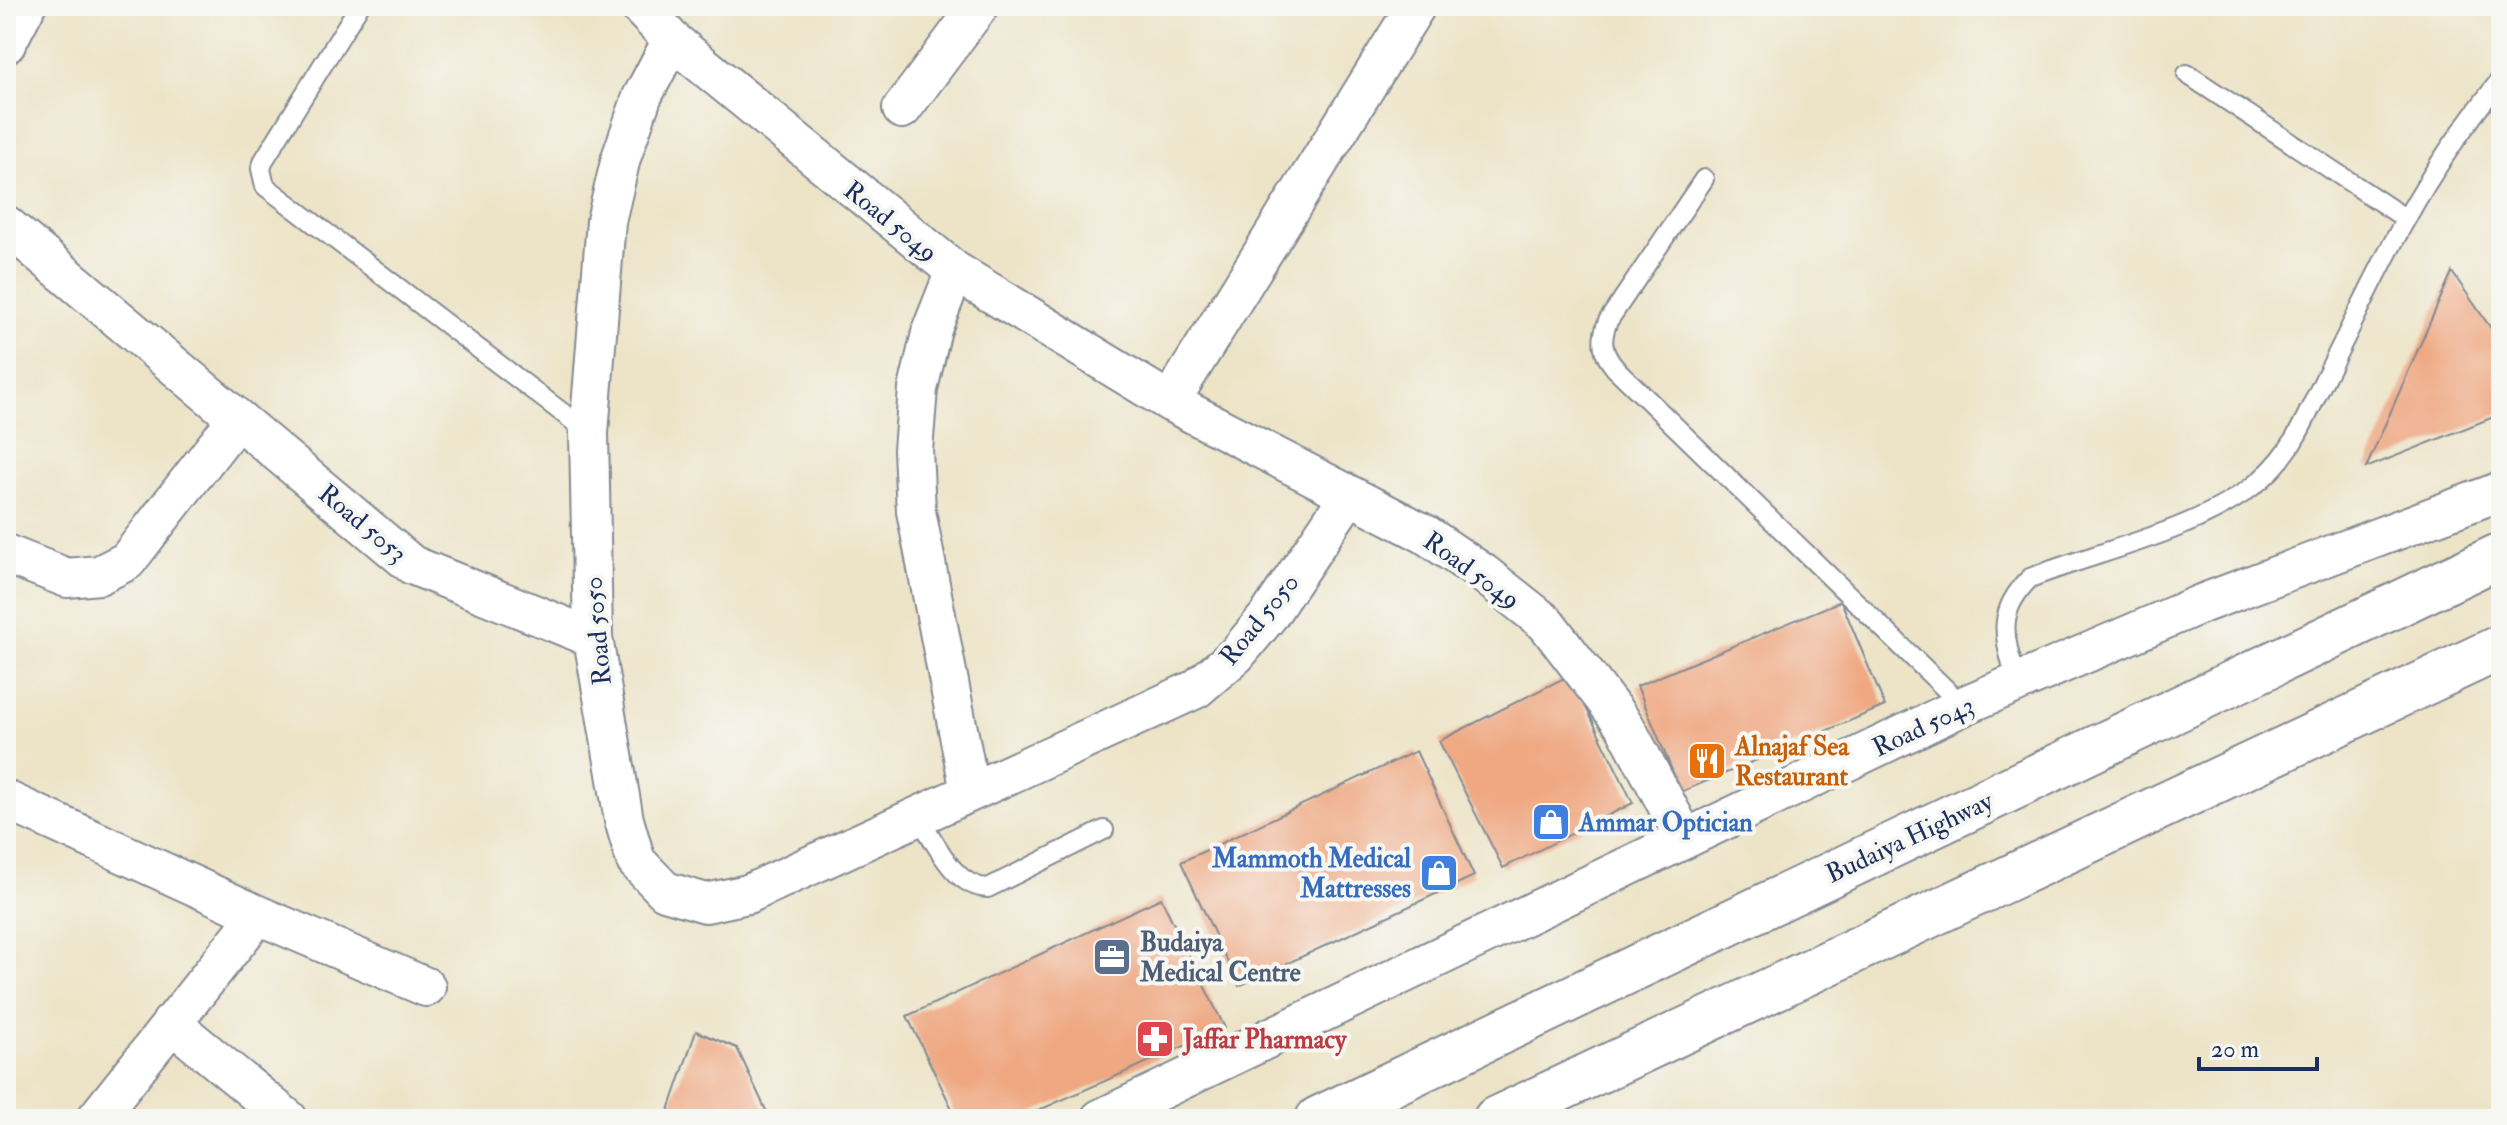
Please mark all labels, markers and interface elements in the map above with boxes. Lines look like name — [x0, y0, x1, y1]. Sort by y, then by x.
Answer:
street label: Road 5049 — [837, 174, 944, 269]
street label: Road 5053 — [312, 478, 413, 570]
street label: Road 5049 — [1417, 525, 1526, 617]
street label: Road 5050 — [1213, 567, 1306, 672]
street label: Road 5050 — [577, 575, 619, 687]
street label: Road 5043 — [1868, 690, 1979, 764]
place label: Alnajaf Sea Restaurant — [1734, 731, 1850, 793]
restaurant icon: Alnajaf Sea Restaurant — [1686, 740, 1728, 782]
street label: Budaiya Highway — [1821, 785, 1998, 891]
shop icon: Ammar Optician — [1530, 801, 1572, 843]
place label: Ammar Optician — [1578, 807, 1753, 840]
place label: Mammoth Medical Mattresses — [1211, 843, 1411, 905]
shop icon: Mammoth Medical Mattresses — [1418, 852, 1460, 894]
place label: Budaiya Medical Centre — [1139, 927, 1301, 989]
office icon: Budaiya Medical Centre — [1091, 936, 1133, 978]
pharmacy icon: Jaffar Pharmacy — [1134, 1018, 1176, 1060]
scale bar — [2199, 1021, 2317, 1071]
place label: Jaffar Pharmacy — [1181, 1024, 1348, 1057]
text: 20 m — [2211, 1034, 2260, 1065]

